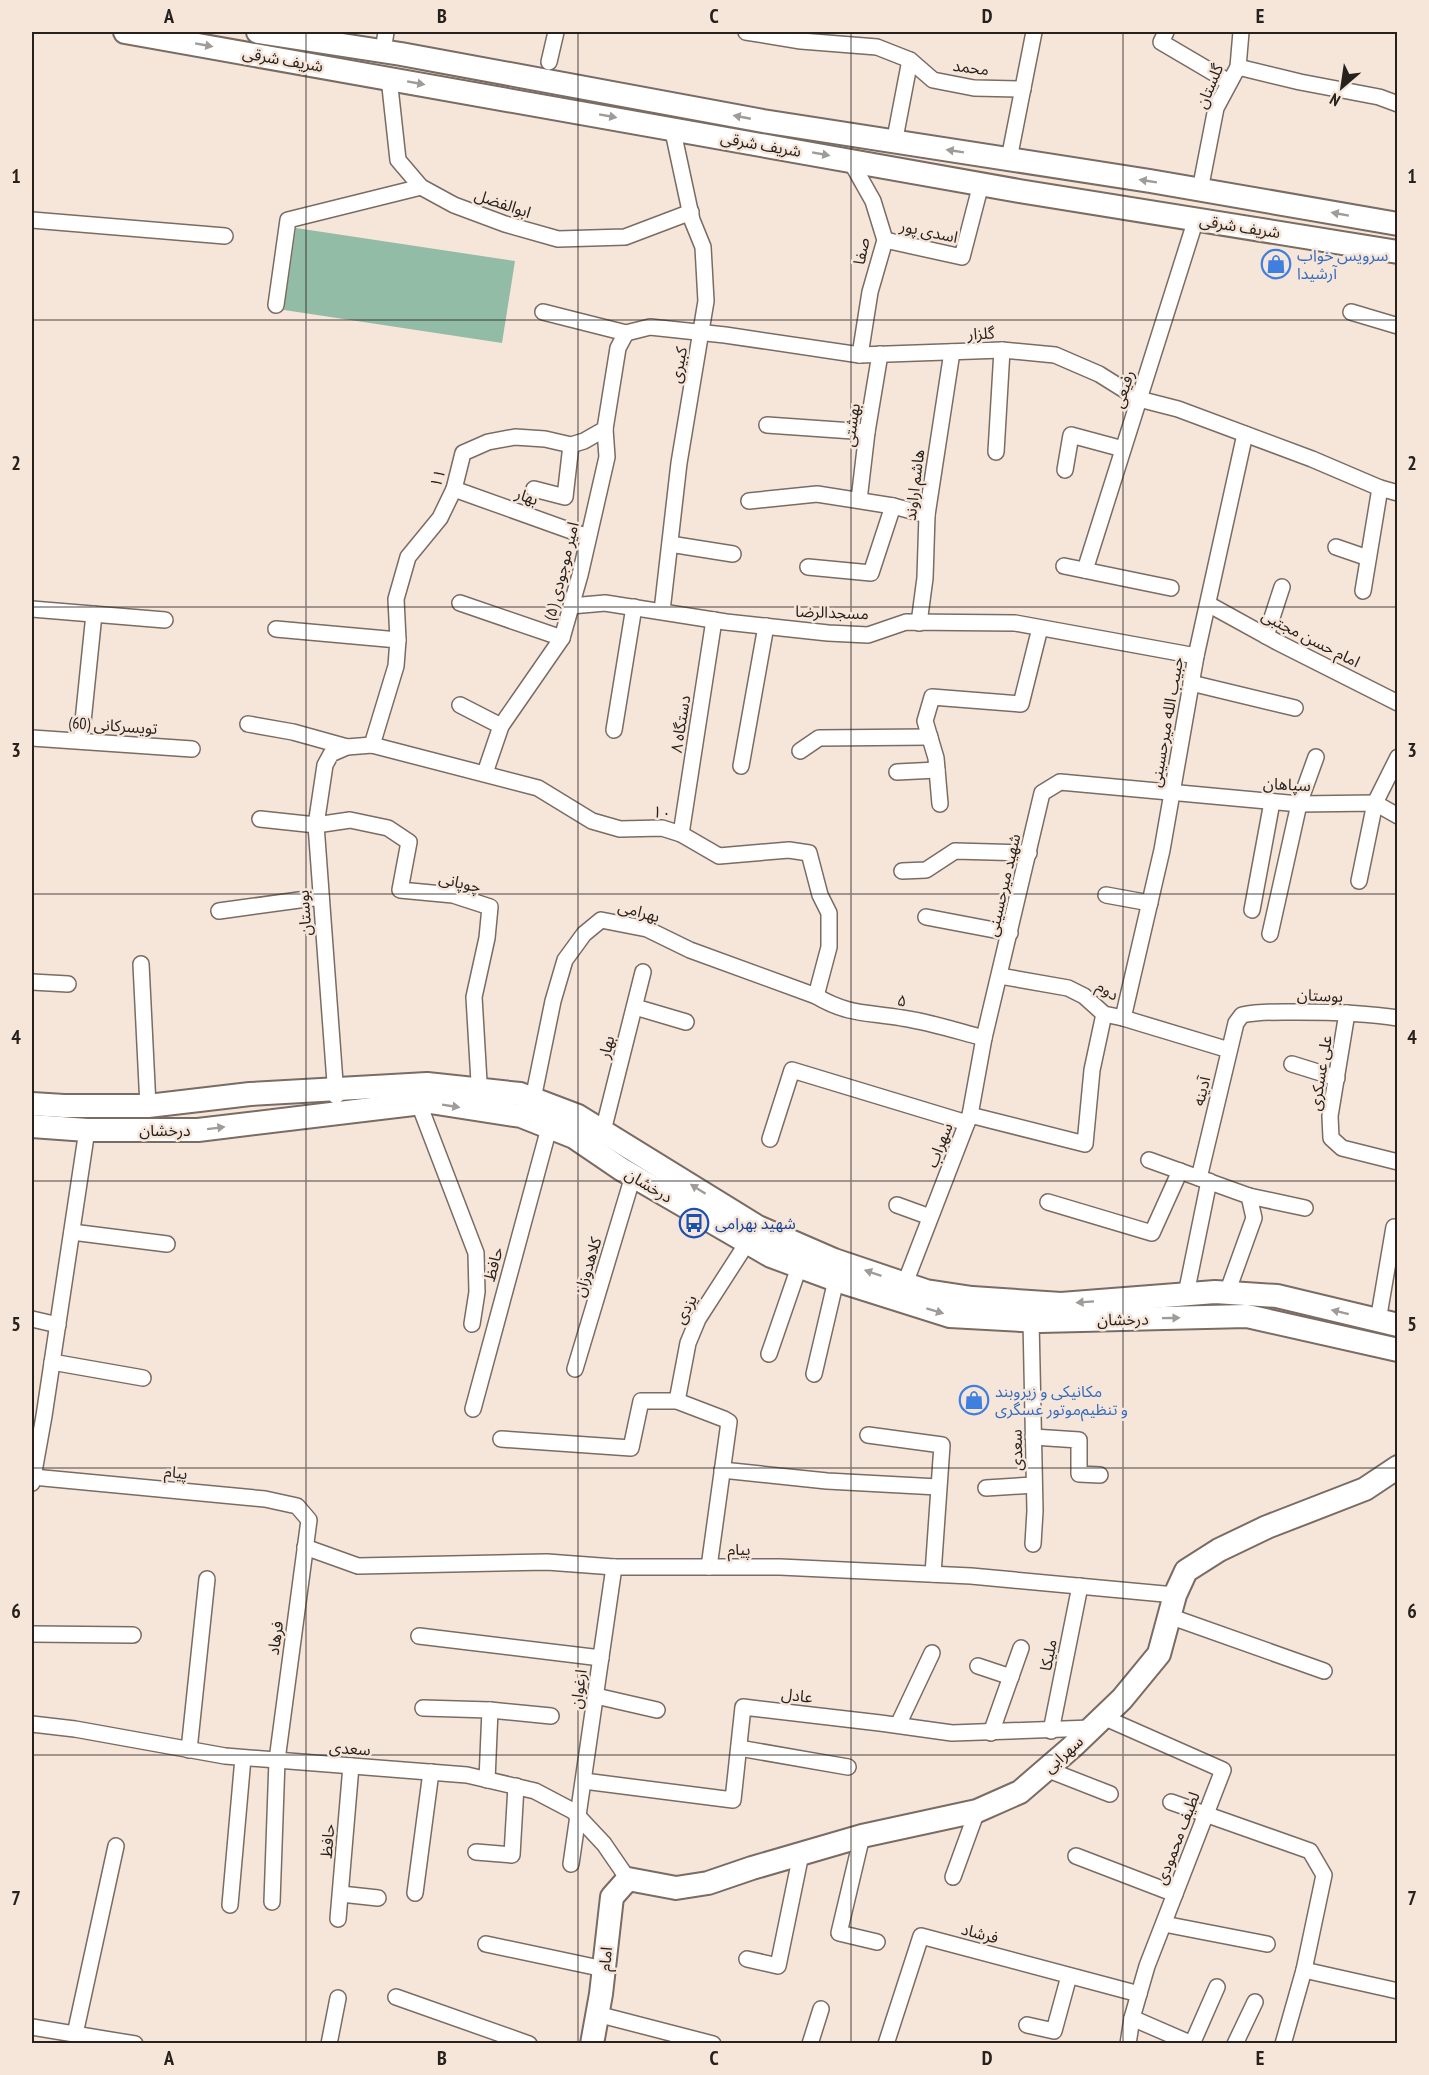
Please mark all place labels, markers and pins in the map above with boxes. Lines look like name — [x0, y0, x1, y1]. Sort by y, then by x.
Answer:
place label: سرویس خواب آرشیدا — [1297, 245, 1388, 283]
shop icon: سرویس خواب آرشیدا — [1260, 248, 1292, 280]
bus stop icon: شهید بهرامی — [678, 1207, 710, 1239]
place label: شهید بهرامی — [715, 1213, 796, 1233]
place label: مکانیکی و زیروبند و تنظیم‌موتور عسگری — [995, 1381, 1128, 1422]
shop icon: مکانیکی و زیروبند و تنظیم‌موتور عسگری — [958, 1384, 990, 1416]

